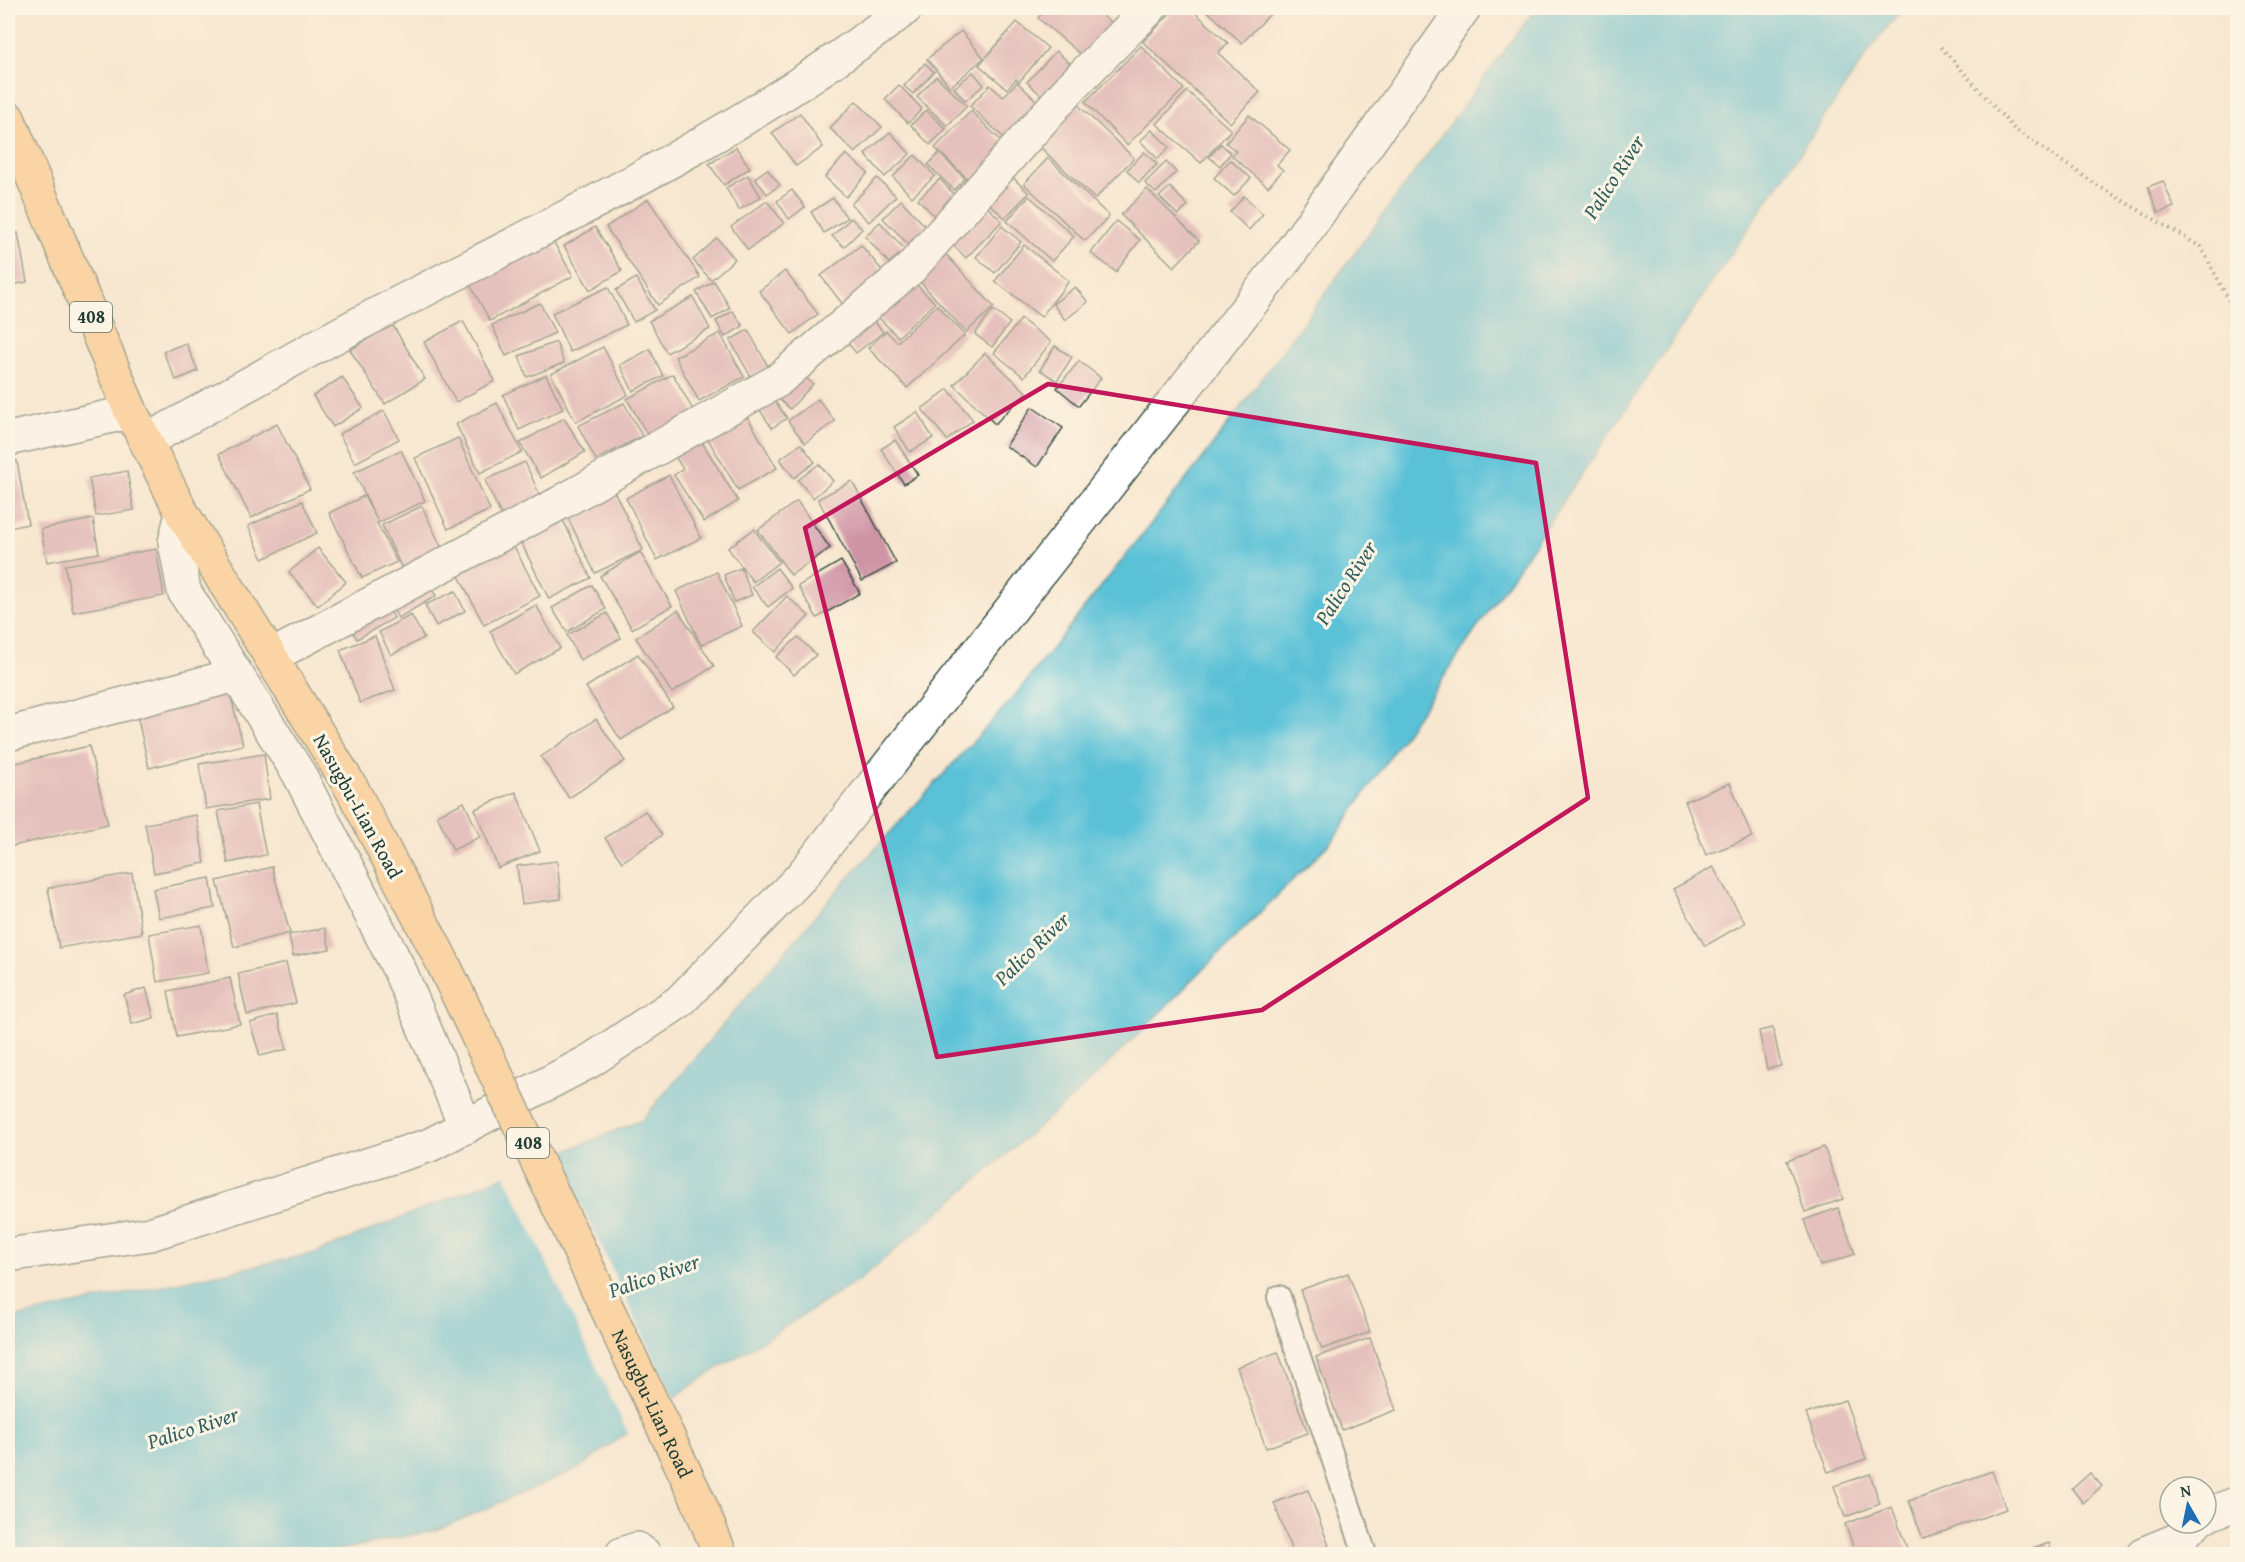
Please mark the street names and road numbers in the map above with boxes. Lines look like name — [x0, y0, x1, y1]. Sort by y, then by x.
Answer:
road number: 408 — [70, 302, 112, 332]
street label: Nasugbu-Lian Road — [307, 728, 410, 884]
road number: 408 — [507, 1128, 549, 1158]
street label: Nasugbu-Lian Road — [605, 1324, 701, 1483]

